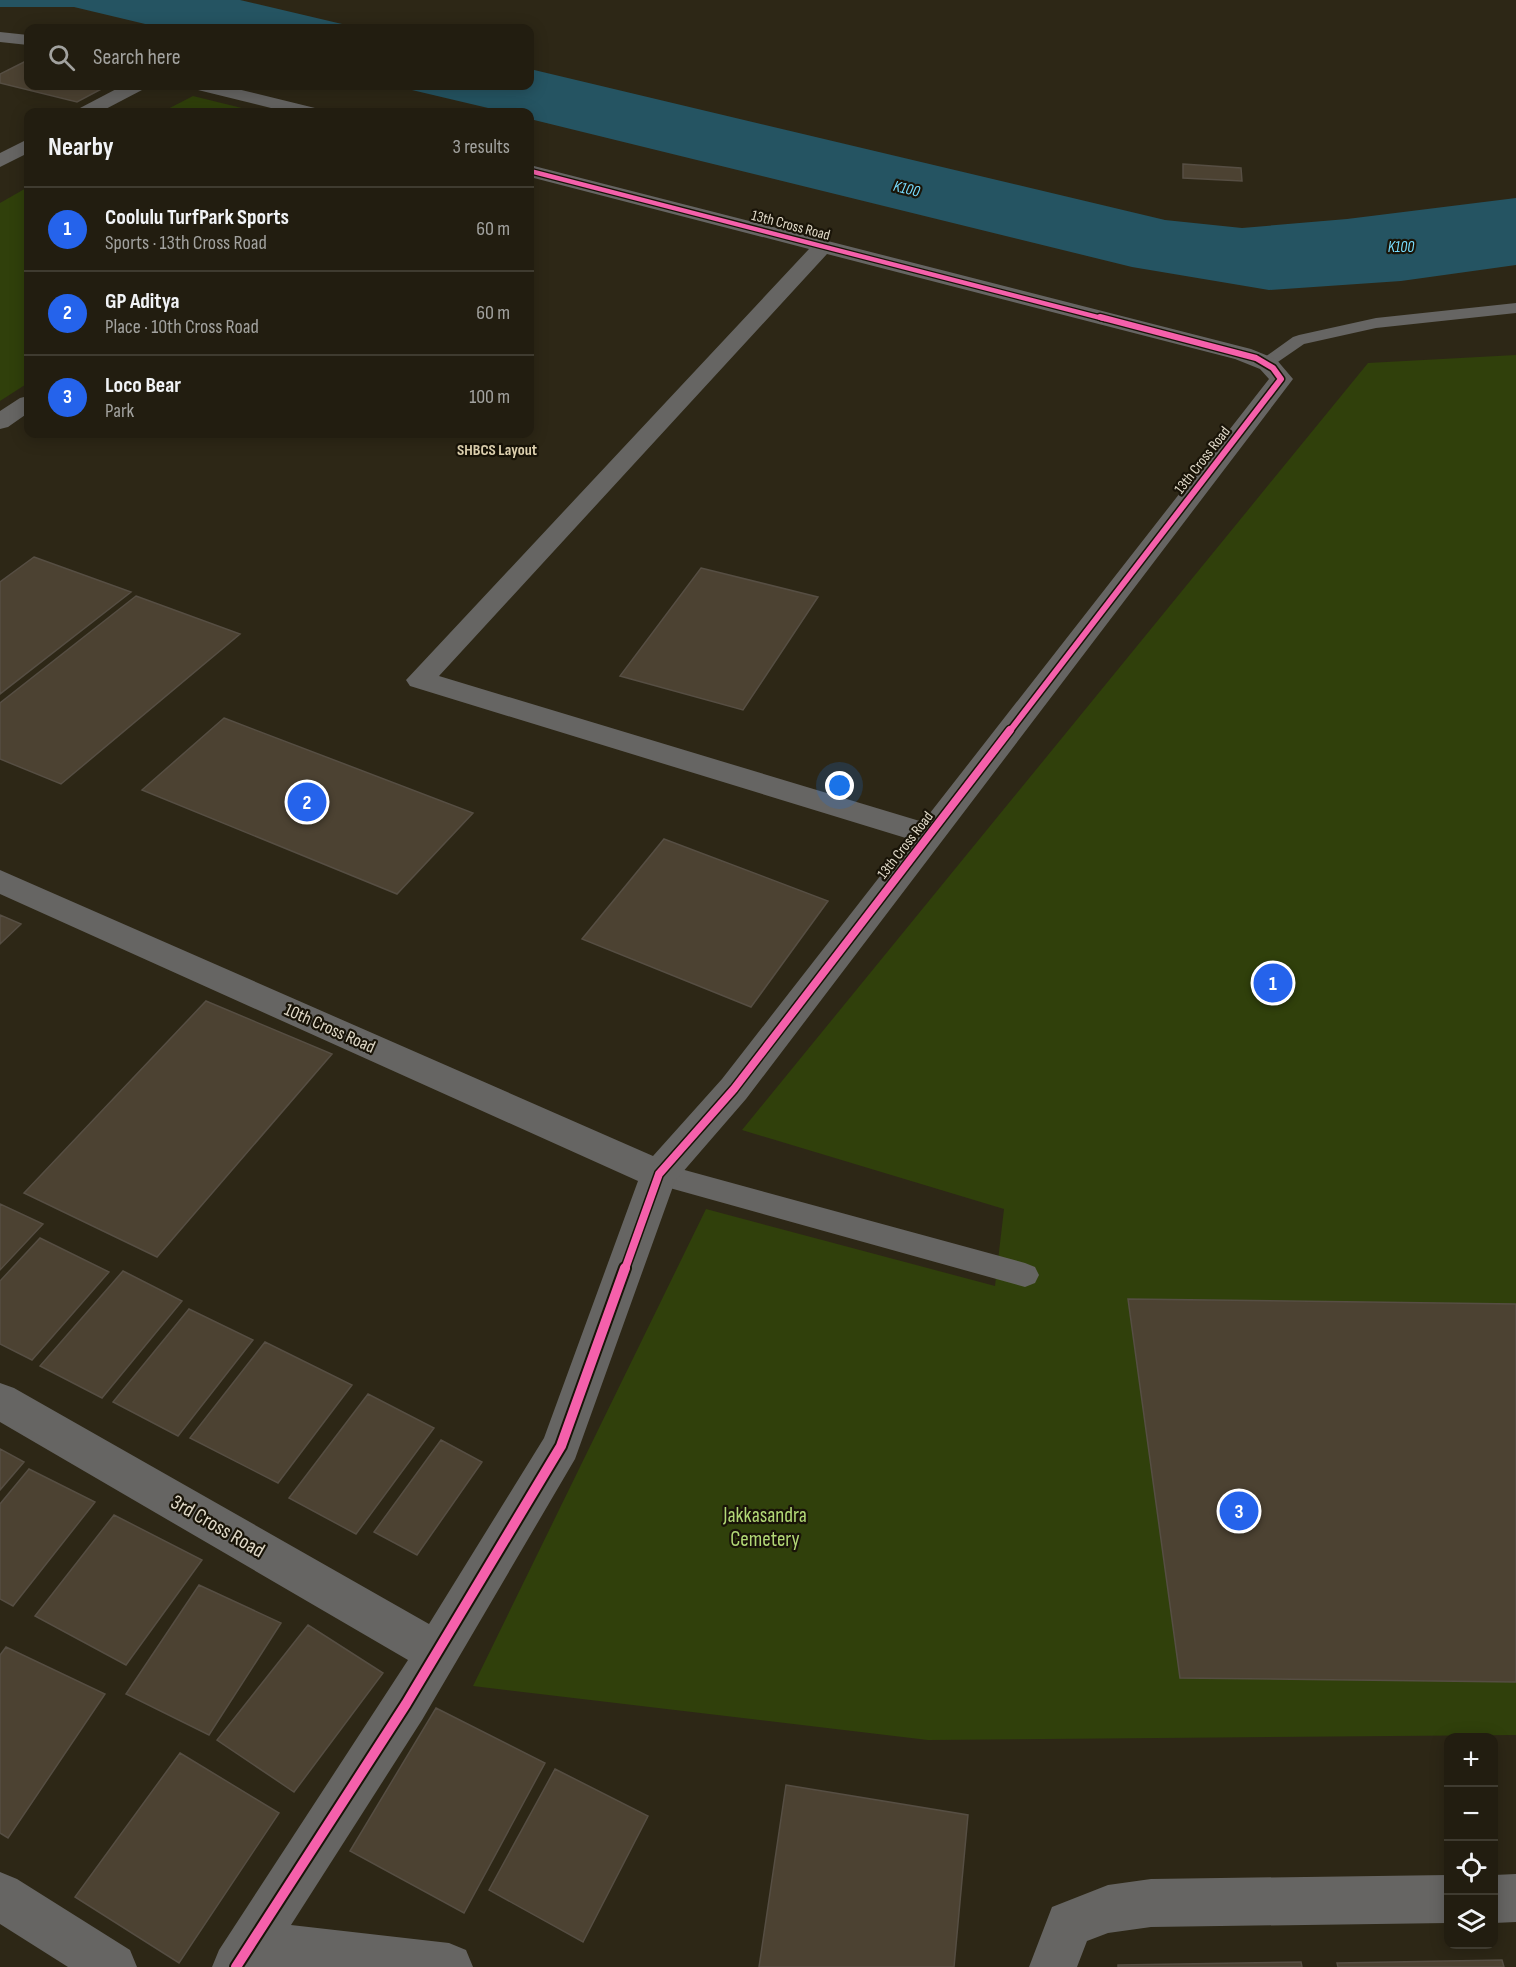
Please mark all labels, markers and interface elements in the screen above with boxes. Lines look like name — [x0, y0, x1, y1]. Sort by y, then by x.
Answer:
search box — [24, 24, 534, 90]
icon: search — [45, 41, 78, 74]
text: Search here — [93, 44, 180, 71]
text: Nearby — [48, 132, 114, 163]
text: 3 results — [453, 135, 510, 159]
water label: K100 — [891, 177, 923, 202]
text: Coolulu TurfPark Sports — [105, 204, 289, 231]
street label: 13th Cross Road — [750, 206, 832, 245]
text: 1 — [64, 217, 71, 241]
text: 60 m — [476, 217, 510, 241]
text: Sports · 13th Cross Road — [105, 231, 267, 255]
water label: K100 — [1388, 238, 1415, 257]
text: GP Aditya — [105, 288, 180, 315]
text: 2 — [63, 301, 72, 325]
text: 60 m — [476, 301, 510, 325]
text: Place · 10th Cross Road — [105, 315, 259, 339]
text: Loco Bear — [105, 372, 181, 399]
text: 3 — [63, 385, 72, 409]
text: 100 m — [469, 385, 510, 409]
text: Park — [105, 399, 134, 423]
street label: 13th Cross Road — [1170, 423, 1235, 498]
district label: SHBCS Layout — [457, 441, 537, 460]
your location — [825, 771, 854, 800]
pin: 2 — [288, 780, 326, 824]
street label: 13th Cross Road — [873, 808, 938, 883]
pin: 1 — [1254, 960, 1292, 1006]
street label: 10th Cross Road — [281, 999, 378, 1058]
pin: 3 — [1220, 1488, 1258, 1534]
street label: 3rd Cross Road — [166, 1490, 269, 1563]
park label: Jakkasandra Cemetery — [722, 1503, 807, 1552]
map controls — [1444, 1733, 1498, 1949]
button: + — [1444, 1733, 1498, 1787]
button: − — [1444, 1787, 1498, 1841]
button: locate — [1444, 1841, 1498, 1895]
button: layers — [1444, 1895, 1498, 1949]

